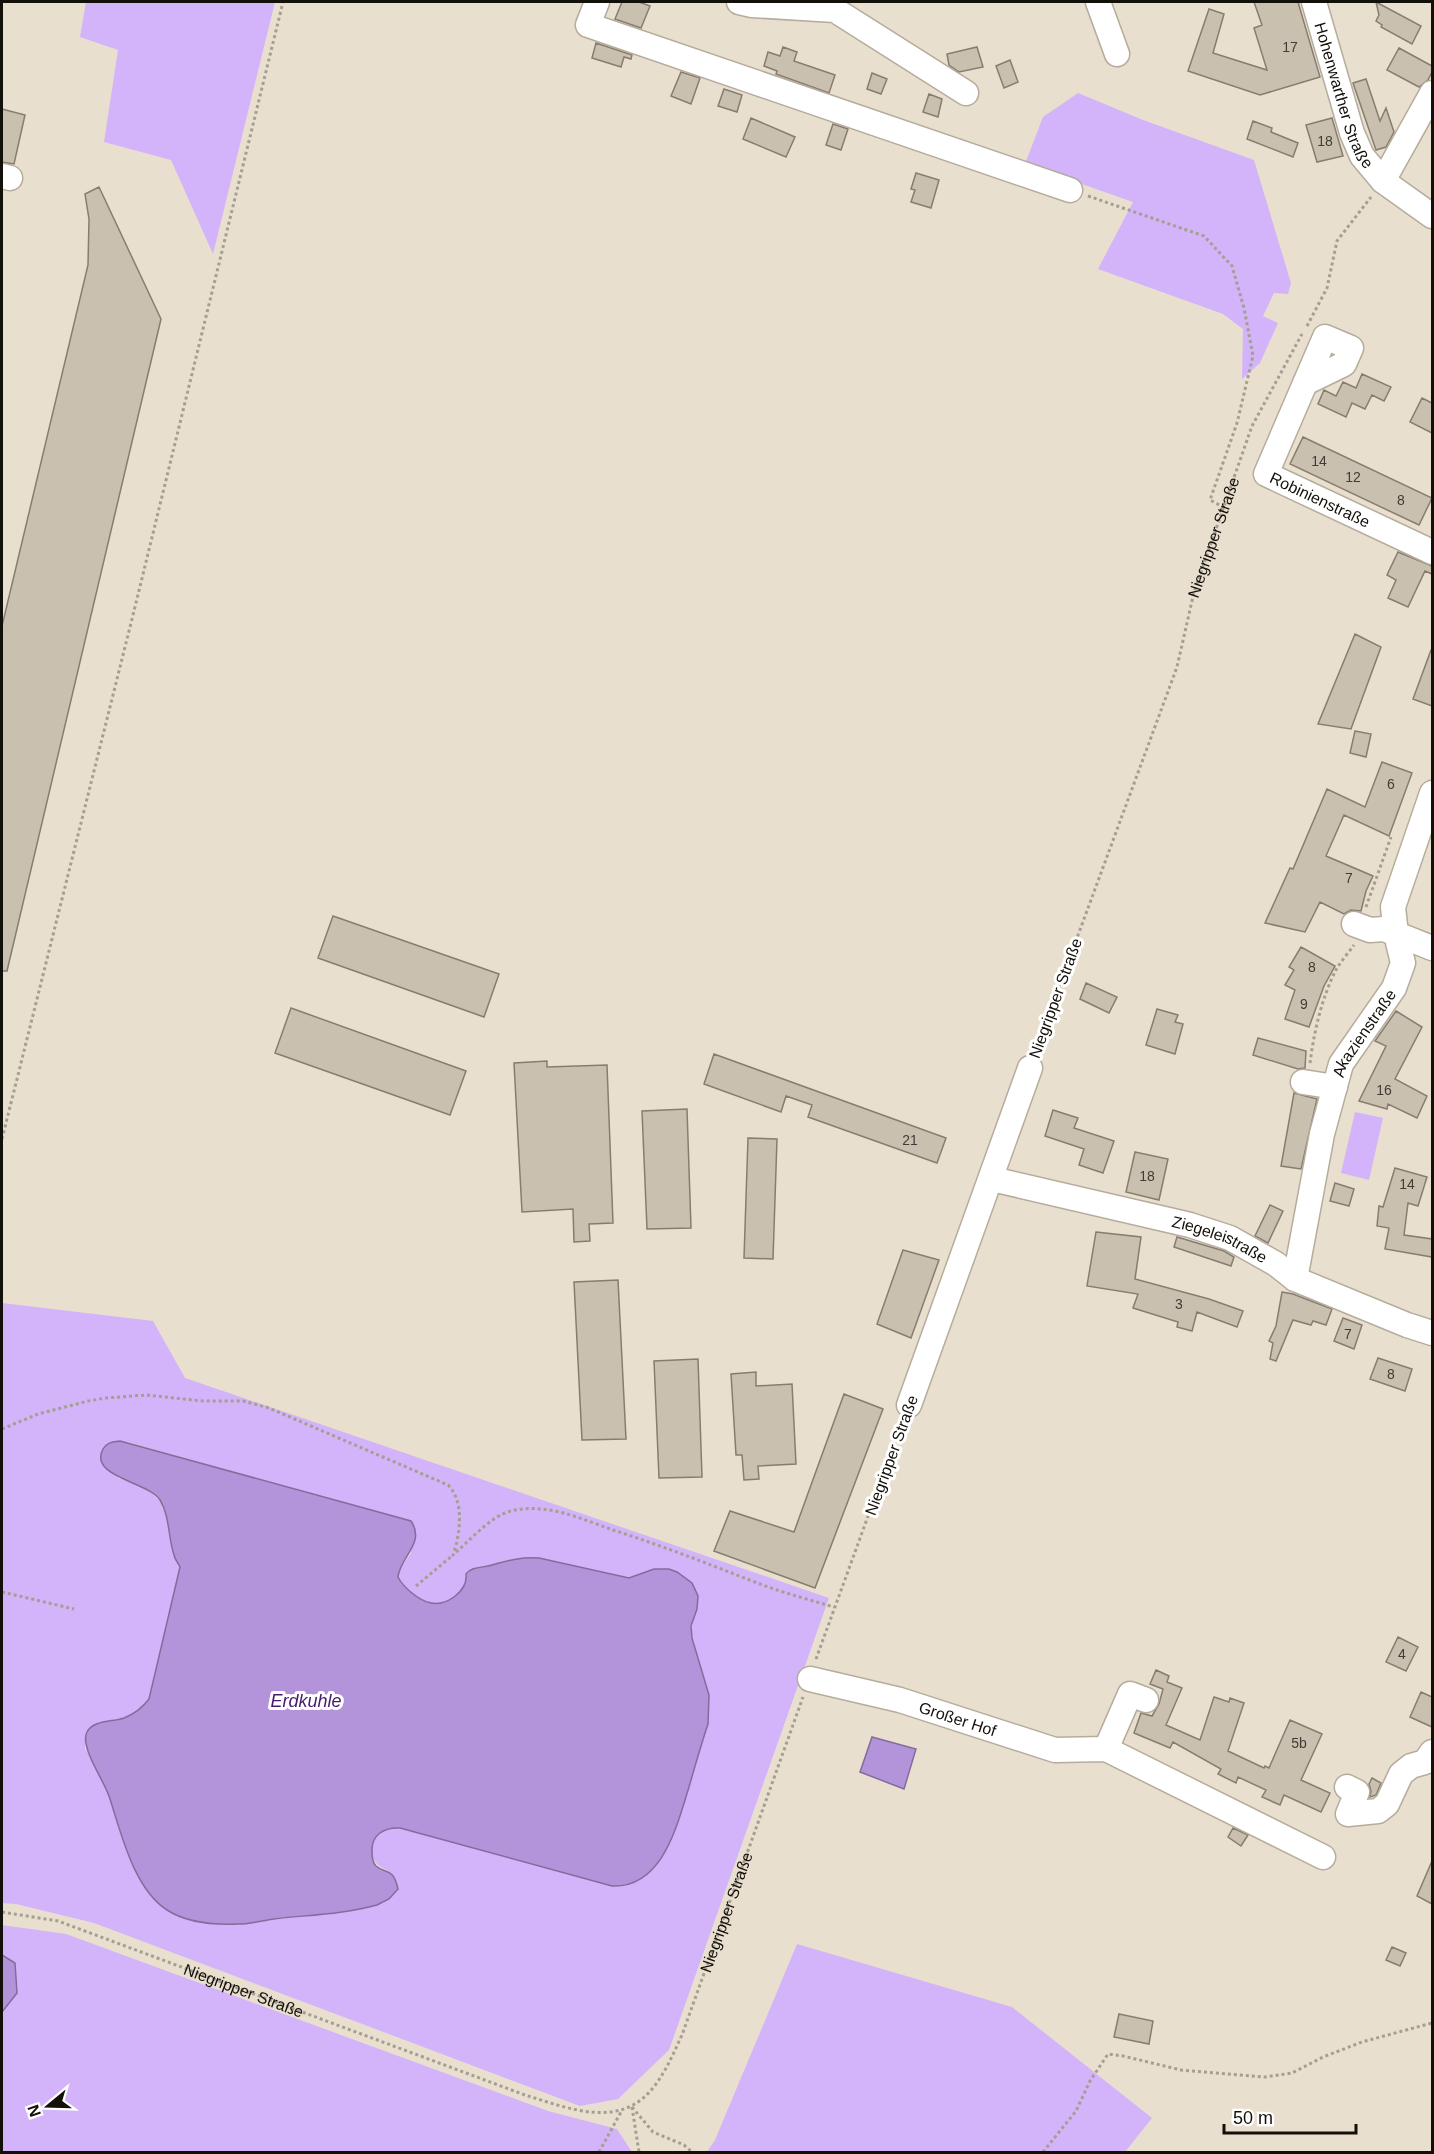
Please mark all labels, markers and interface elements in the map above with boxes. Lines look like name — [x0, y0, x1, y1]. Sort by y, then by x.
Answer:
street label: Hohenwarther Straße — [1311, 20, 1377, 172]
house number: 17 — [1282, 39, 1298, 55]
house number: 18 — [1317, 133, 1333, 149]
house number: 14 — [1311, 453, 1327, 469]
street label: Robinienstraße — [1267, 469, 1373, 531]
house number: 12 — [1345, 469, 1361, 485]
street label: Niegripper Straße — [1185, 475, 1242, 600]
house number: 8 — [1397, 492, 1405, 508]
house number: 6 — [1387, 776, 1395, 792]
house number: 7 — [1345, 870, 1353, 886]
street label: Niegripper Straße — [1026, 936, 1085, 1060]
house number: 8 — [1308, 959, 1316, 975]
street label: Akazienstraße — [1330, 986, 1399, 1079]
house number: 9 — [1300, 996, 1308, 1012]
house number: 16 — [1376, 1082, 1392, 1098]
house number: 21 — [902, 1132, 918, 1148]
house number: 18 — [1139, 1168, 1155, 1184]
house number: 14 — [1399, 1176, 1415, 1192]
street label: Ziegeleistraße — [1170, 1213, 1270, 1266]
house number: 3 — [1175, 1296, 1183, 1312]
house number: 7 — [1344, 1326, 1352, 1342]
house number: 8 — [1387, 1366, 1395, 1382]
street label: Niegripper Straße — [862, 1393, 921, 1517]
house number: 4 — [1398, 1646, 1406, 1662]
water label: Erdkuhle — [270, 1691, 342, 1711]
street label: Großer Hof — [917, 1699, 999, 1740]
house number: 5b — [1291, 1735, 1307, 1751]
street label: Niegripper Straße — [697, 1850, 756, 1975]
street label: Niegripper Straße — [181, 1961, 306, 2021]
north arrow — [18, 2076, 78, 2136]
scale bar — [1224, 2097, 1356, 2135]
text: N — [24, 2102, 44, 2119]
text: 50 m — [1233, 2108, 1273, 2128]

